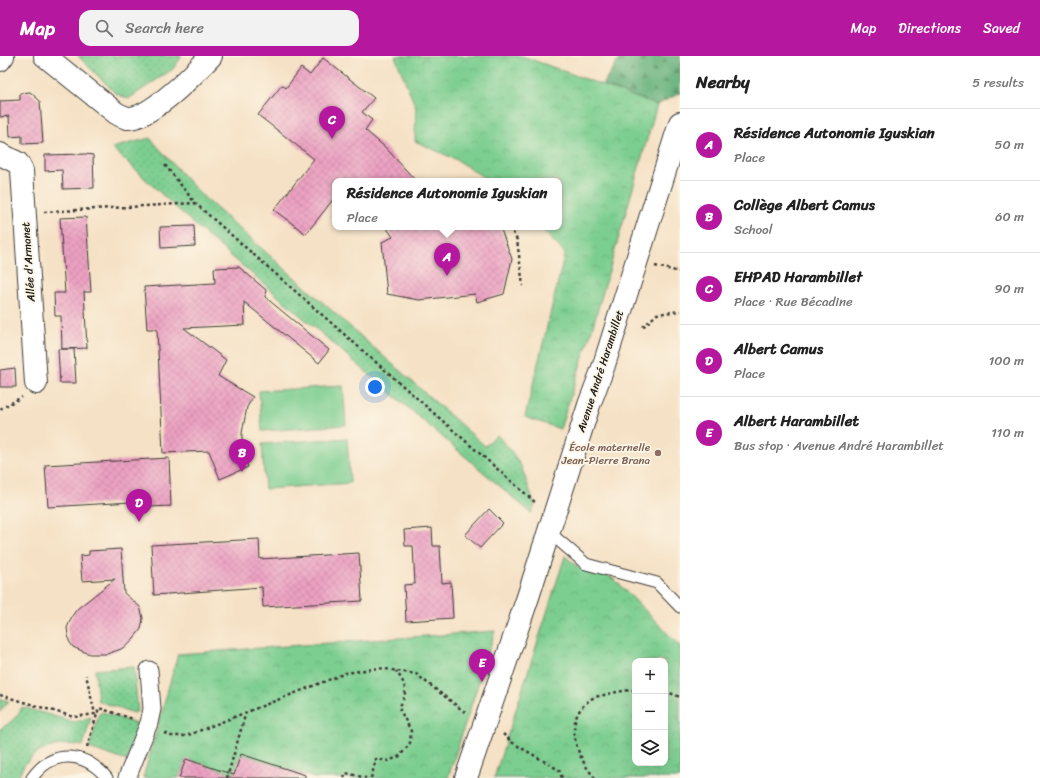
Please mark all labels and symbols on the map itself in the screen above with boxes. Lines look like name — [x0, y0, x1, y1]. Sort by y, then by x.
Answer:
pin: C — [319, 106, 345, 139]
street label: Allée d'Armanet — [16, 221, 41, 303]
pin: A — [434, 243, 460, 276]
street label: Avenue André Harambillet — [571, 307, 629, 436]
your location — [365, 377, 385, 397]
place label: École maternelle Jean-Pierre Brana — [561, 438, 651, 470]
pin: B — [229, 439, 255, 472]
marker: École maternelle Jean-Pierre Brana — [653, 448, 663, 458]
pin: D — [126, 489, 152, 522]
pin: E — [469, 649, 495, 682]

